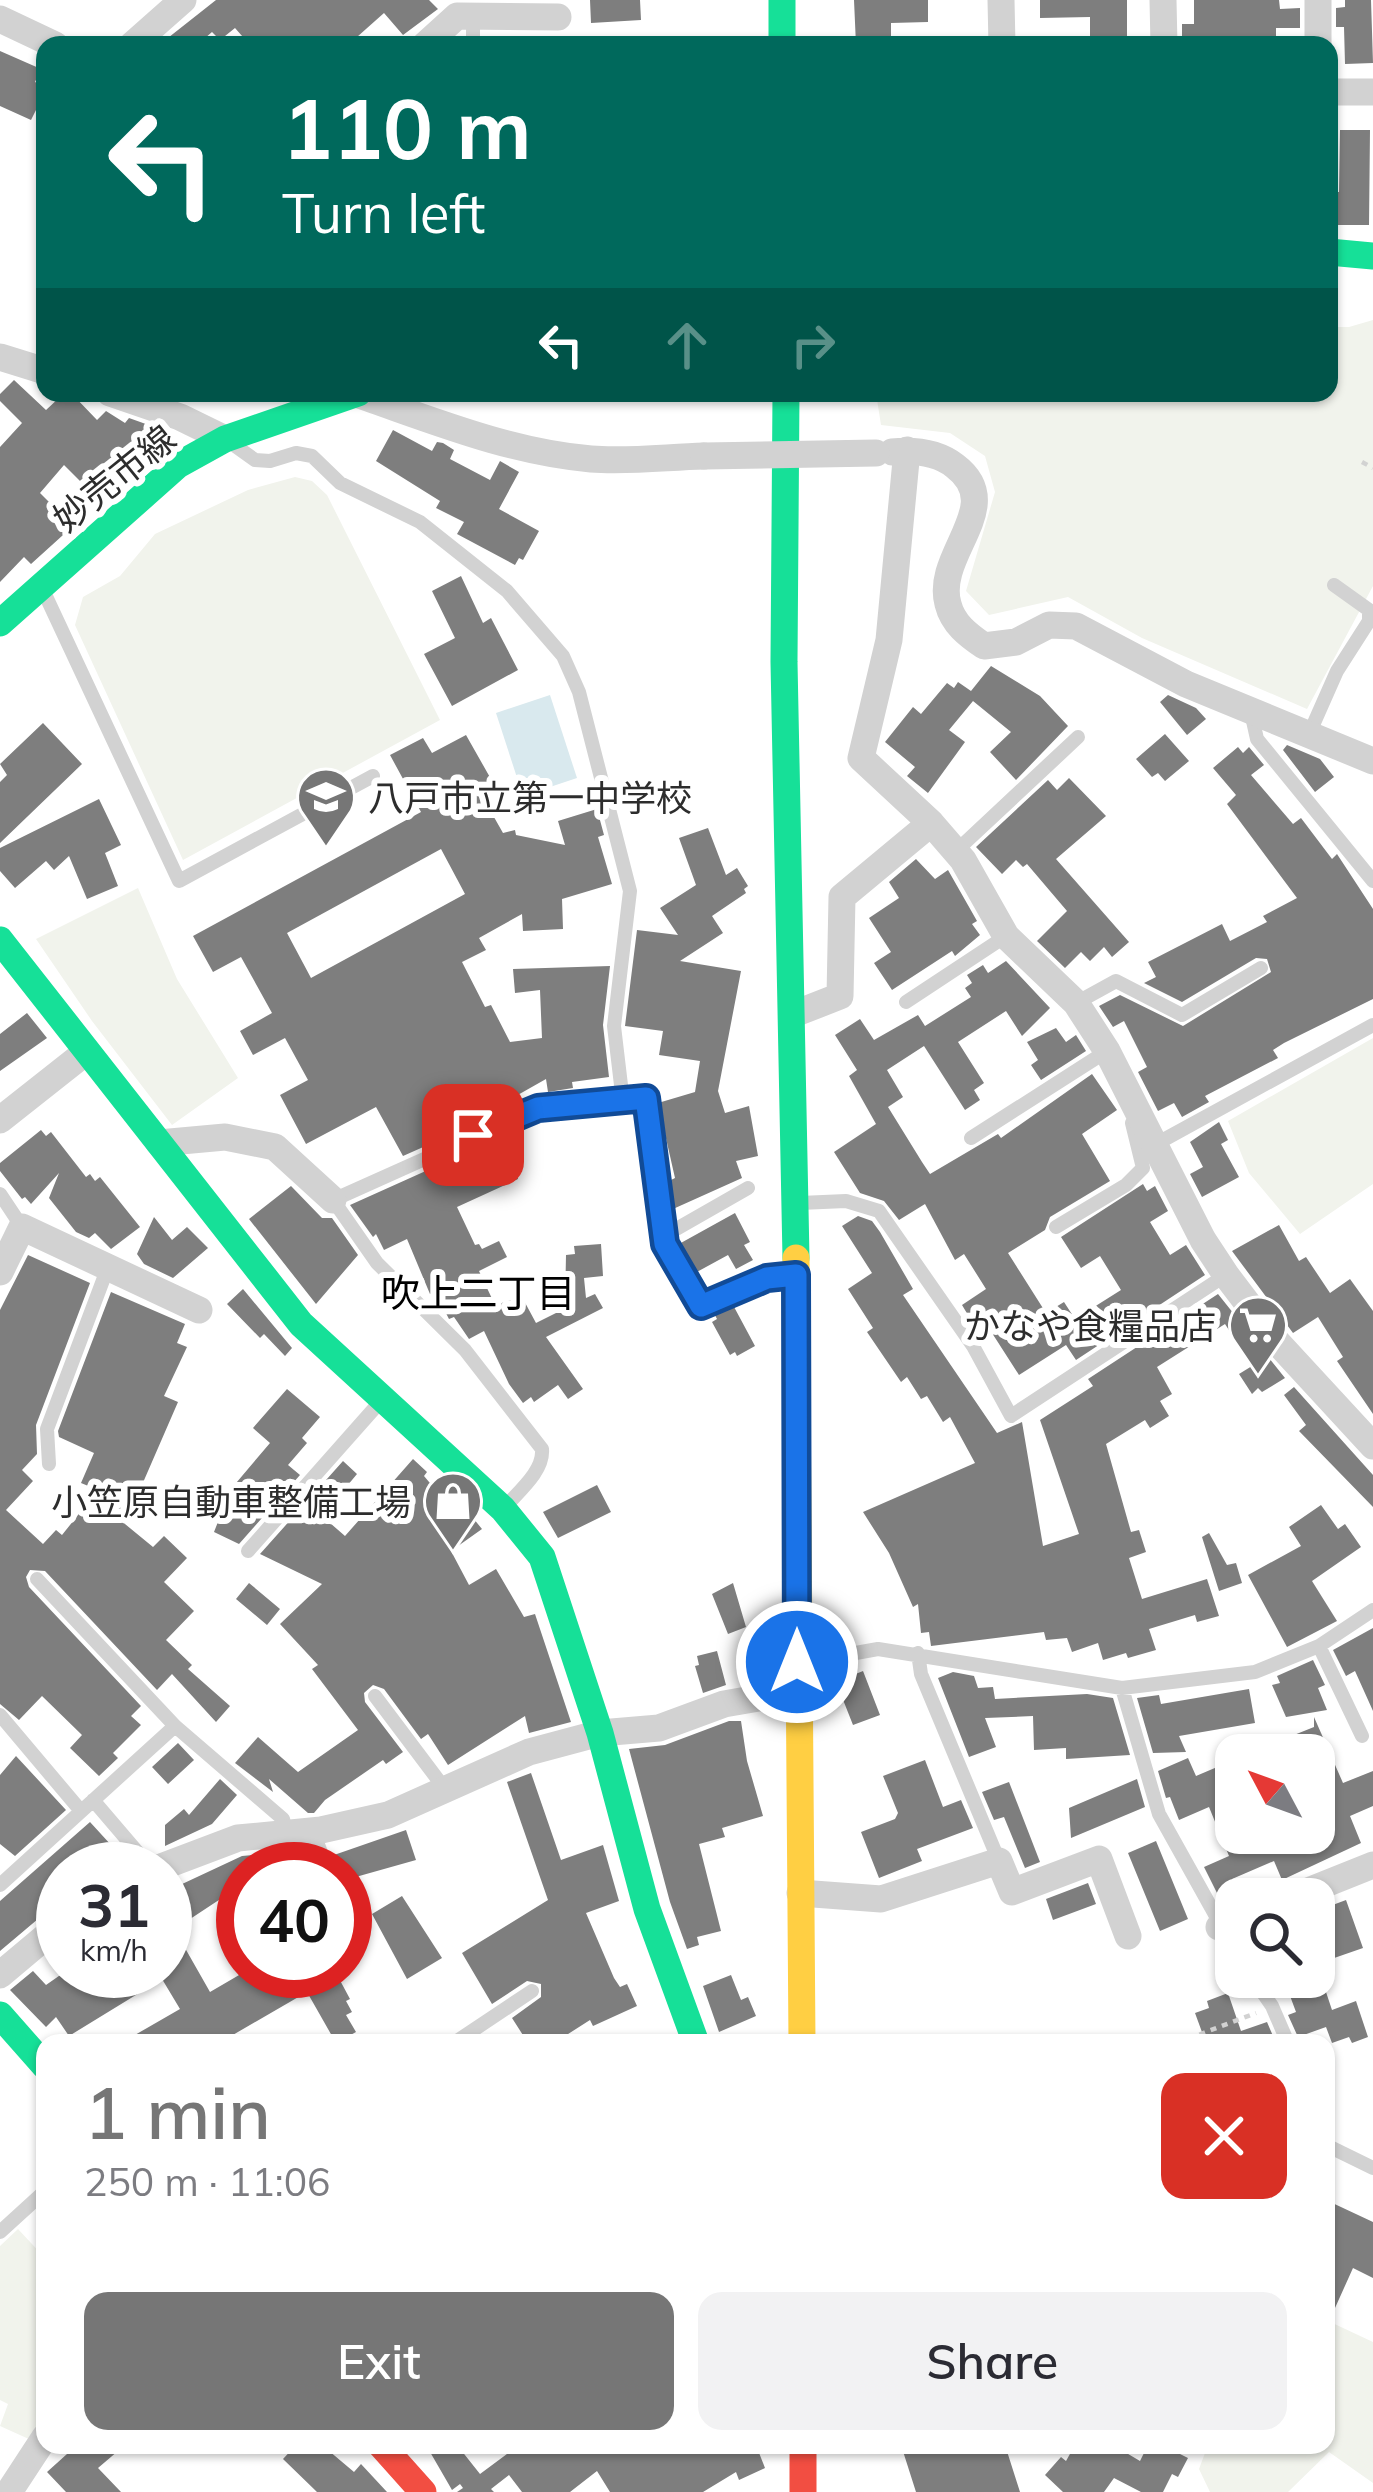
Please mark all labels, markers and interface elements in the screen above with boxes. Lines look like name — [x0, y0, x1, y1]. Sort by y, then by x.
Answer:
text: 110 m — [282, 75, 532, 180]
icon: left — [84, 84, 240, 240]
text: Turn left — [282, 179, 485, 247]
icon: left — [528, 312, 594, 378]
icon: ahead — [654, 312, 720, 378]
icon: right — [780, 312, 846, 378]
street label: 妙売市線 — [44, 415, 184, 541]
school or university icon: 八戸市立第一中学校 — [295, 766, 357, 848]
place label: 八戸市立第一中学校 — [368, 775, 692, 820]
pin — [422, 1084, 524, 1186]
icon: arrive — [440, 1102, 506, 1168]
district label: 吹上二丁目 — [380, 1268, 576, 1317]
supermarket icon: かなや食糧品店 — [1227, 1294, 1289, 1376]
place label: かなや食糧品店 — [964, 1303, 1216, 1348]
shop icon: 小笠原自動車整備工場 — [422, 1470, 484, 1552]
place label: 小笠原自動車整備工場 — [51, 1479, 411, 1524]
position arrow — [734, 1599, 860, 1725]
north arrow — [1215, 1734, 1335, 1854]
map controls — [1215, 1734, 1335, 1998]
speed limit sign: 40 — [216, 1842, 372, 1998]
text: 31 — [78, 1867, 150, 1942]
button: search — [1215, 1878, 1335, 1998]
text: km/h — [80, 1931, 148, 1969]
text: 1 min — [84, 2067, 271, 2157]
button: close — [1161, 2073, 1287, 2199]
text: 250 m · 11:06 — [84, 2157, 330, 2206]
button: Exit — [84, 2292, 674, 2430]
button: Share — [698, 2292, 1287, 2430]

